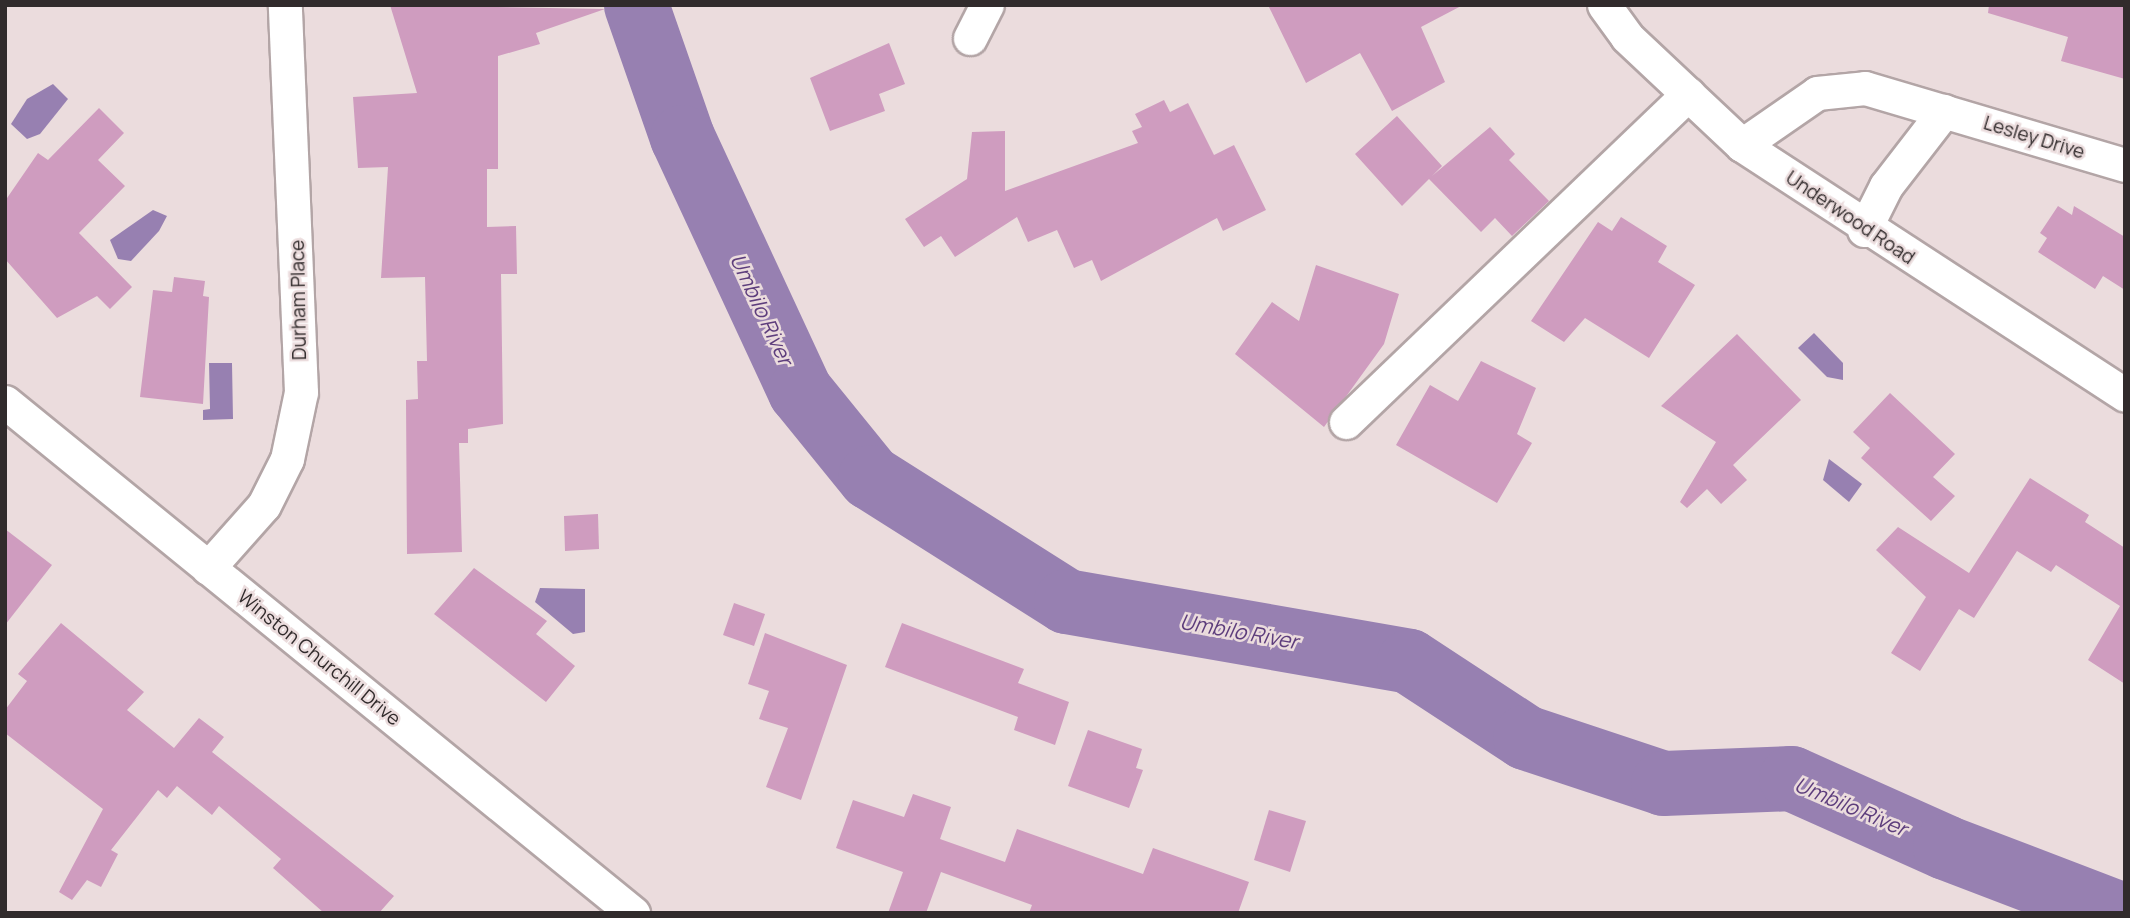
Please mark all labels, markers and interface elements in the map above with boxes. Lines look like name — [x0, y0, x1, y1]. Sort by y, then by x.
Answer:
street label: Lesley Drive — [1981, 112, 2087, 164]
street label: Underwood Road — [1781, 166, 1919, 270]
street label: Durham Place — [287, 240, 311, 360]
water label: Umbilo River — [725, 249, 799, 369]
street label: Winston Churchill Drive — [233, 585, 405, 731]
water label: Umbilo River — [1178, 608, 1300, 654]
water label: Umbilo River — [1791, 771, 1911, 841]

